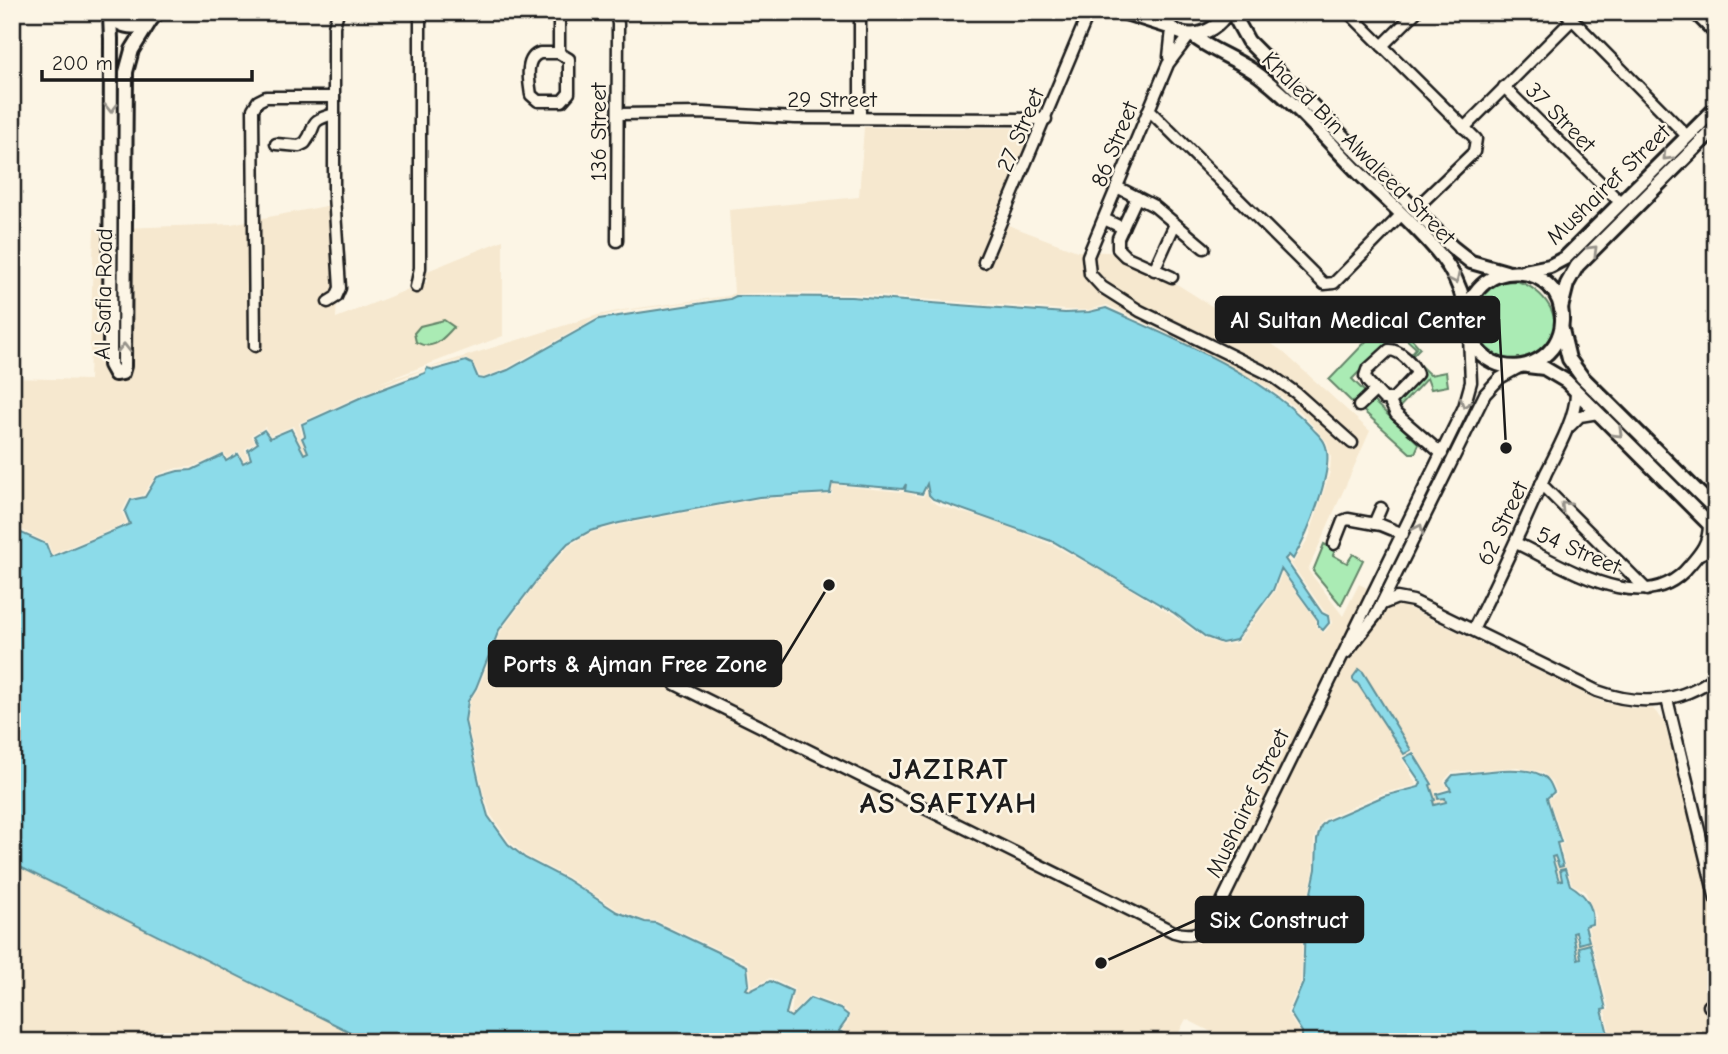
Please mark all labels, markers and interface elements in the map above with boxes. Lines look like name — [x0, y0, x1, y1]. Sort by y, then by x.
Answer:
scale bar — [42, 38, 252, 82]
street label: Khaled Bin Alwaleed Street — [1256, 46, 1462, 252]
text: 200 m — [52, 51, 113, 75]
street label: 37 Street — [1520, 77, 1602, 159]
street label: 136 Street — [585, 81, 612, 181]
street label: 27 Street — [991, 83, 1051, 176]
street label: 29 Street — [787, 86, 878, 113]
street label: 86 Street — [1085, 96, 1144, 191]
one-way arrow — [103, 104, 119, 114]
street label: Mushairef Street — [1541, 117, 1677, 250]
one-way arrow — [1663, 148, 1676, 161]
street label: Al Safia Road — [89, 228, 118, 360]
one-way arrow — [1584, 245, 1597, 258]
one-way arrow — [1446, 272, 1460, 284]
callout: Al Sultan Medical Center — [1216, 297, 1499, 342]
text: Al Sultan Medical Center — [1231, 306, 1486, 334]
one-way arrow — [116, 342, 132, 352]
one-way arrow — [1459, 396, 1473, 408]
one-way arrow — [1609, 425, 1622, 438]
street label: 62 Street — [1471, 476, 1534, 570]
one-way arrow — [1560, 501, 1573, 514]
street label: 54 Street — [1533, 521, 1626, 581]
one-way arrow — [1411, 524, 1425, 536]
callout: Ports & Ajman Free Zone — [489, 641, 781, 686]
text: Ports & Ajman Free Zone — [503, 650, 767, 678]
street label: Mushairef Street — [1200, 723, 1296, 882]
district label: JAZIRAT AS SAFIYAH — [860, 752, 1038, 821]
callout: Six Construct — [1196, 897, 1363, 942]
text: Six Construct — [1210, 906, 1349, 934]

